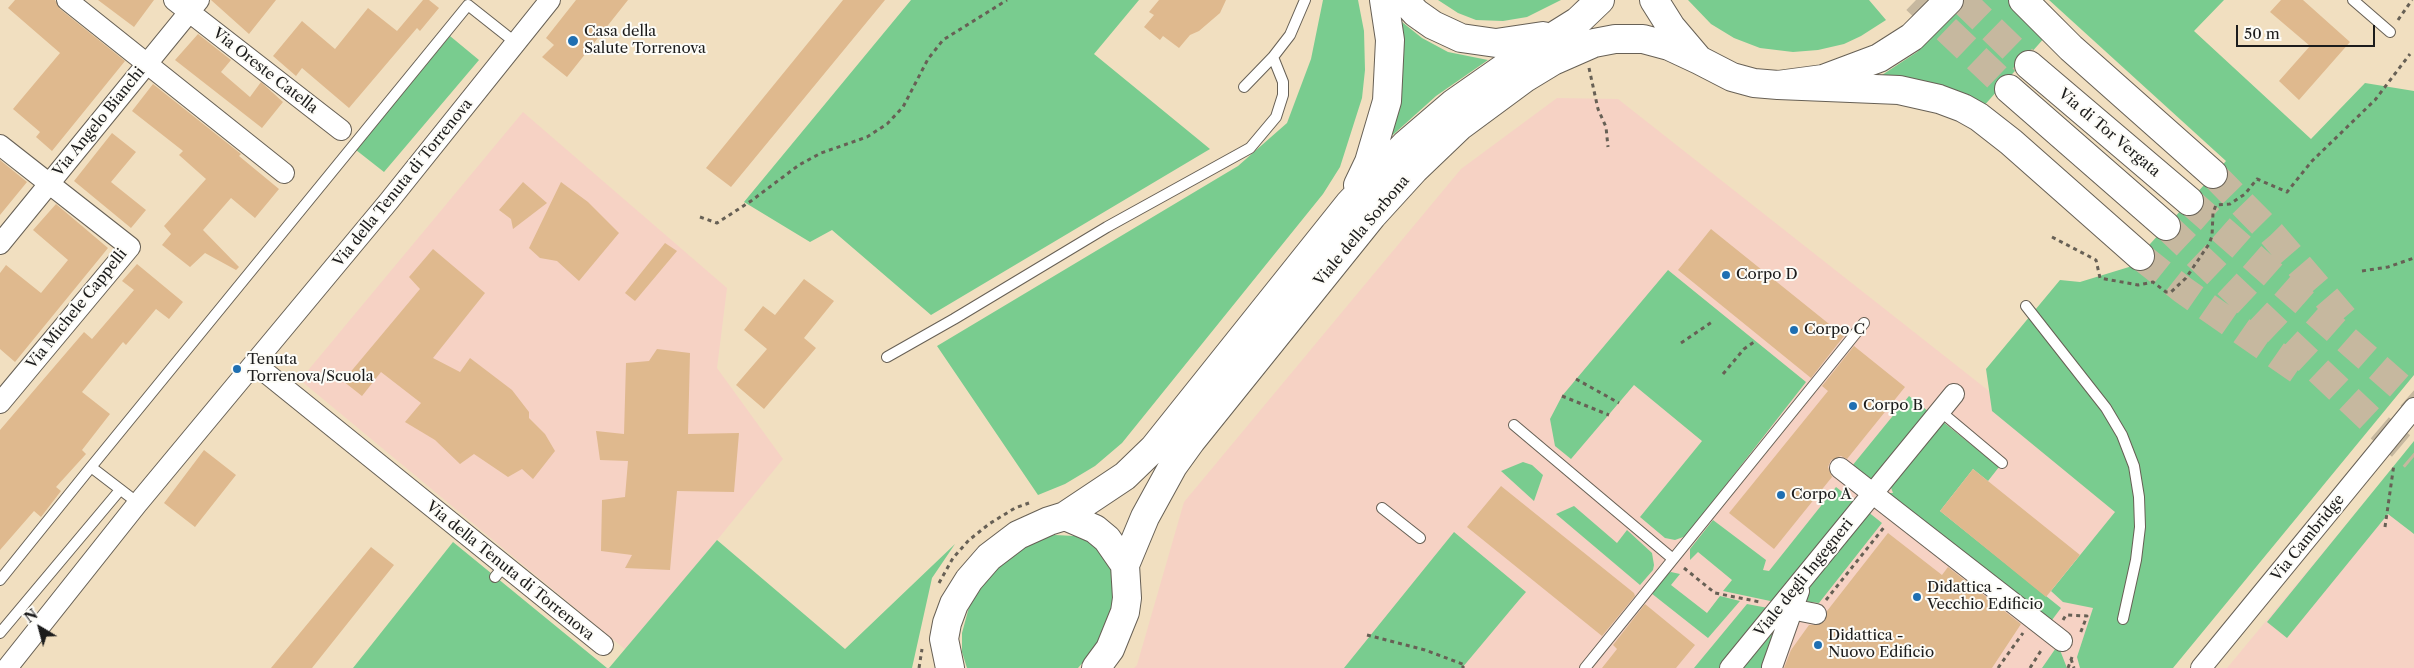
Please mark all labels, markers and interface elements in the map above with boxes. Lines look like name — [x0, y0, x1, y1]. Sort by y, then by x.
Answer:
scale bar — [2239, 15, 2378, 47]
place label: Casa della Salute Torrenova — [584, 23, 706, 58]
street label: Via Oreste Catella — [209, 24, 321, 118]
text: 50 m — [2244, 24, 2280, 43]
marker: Casa della Salute Torrenova — [566, 34, 580, 48]
street label: Via Angelo Bianchi — [49, 64, 149, 180]
street label: Via di Tor Vergata — [2054, 85, 2164, 181]
street label: Via della Tenuta di Torrenova — [330, 95, 476, 271]
street label: Viale della Sorbona — [1311, 172, 1413, 290]
street label: Via Michele Cappelli — [23, 245, 131, 373]
place label: Corpo D — [1736, 266, 1798, 284]
marker: Corpo D — [1720, 269, 1732, 281]
place label: Corpo C — [1804, 321, 1865, 339]
marker: Corpo C — [1788, 324, 1800, 336]
place label: Tenuta Torrenova/Scuola — [247, 351, 374, 386]
marker: Tenuta Torrenova/Scuola — [231, 363, 243, 375]
place label: Corpo B — [1863, 397, 1923, 415]
marker: Corpo B — [1847, 400, 1859, 412]
place label: Corpo A — [1791, 486, 1852, 504]
marker: Corpo A — [1775, 489, 1787, 501]
street label: Via Cambridge — [2268, 491, 2348, 585]
street label: Via della Tenuta di Torrenova — [422, 498, 598, 644]
street label: Viale degli Ingegneri — [1751, 515, 1857, 641]
place label: Didattica - Vecchio Edificio — [1927, 579, 2043, 614]
marker: Didattica - Vecchio Edificio — [1911, 591, 1923, 603]
north arrow — [15, 603, 65, 653]
text: N — [21, 605, 41, 627]
place label: Didattica - Nuovo Edificio — [1828, 627, 1934, 662]
marker: Didattica - Nuovo Edificio — [1812, 639, 1824, 651]

